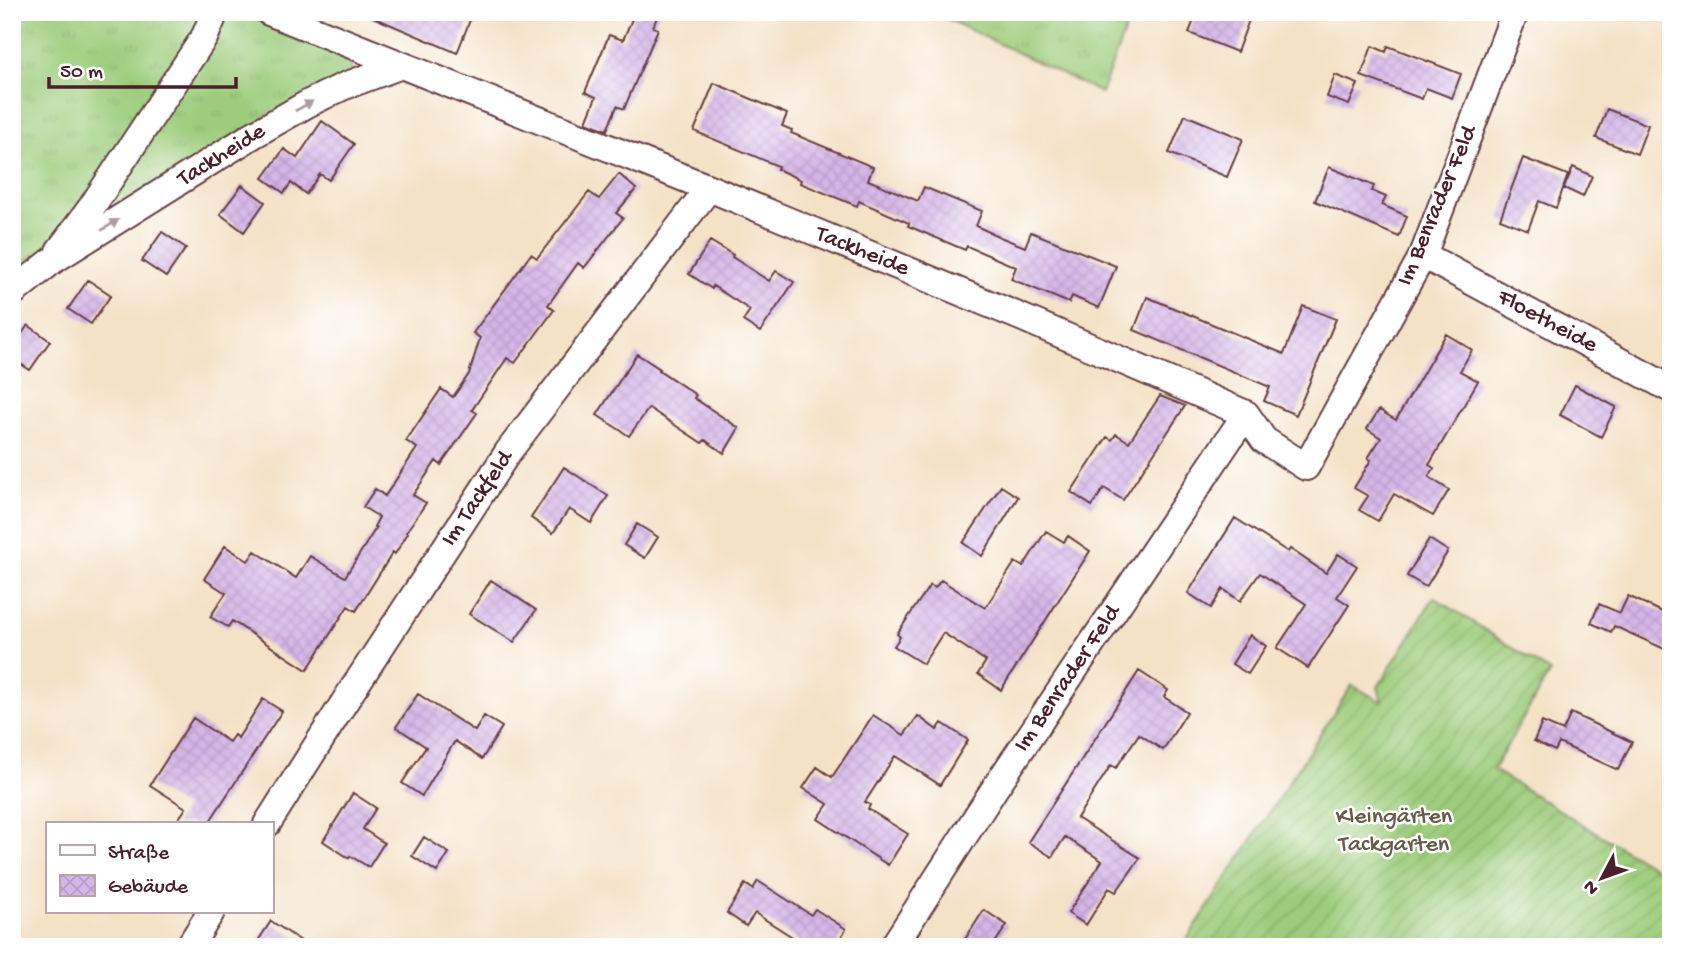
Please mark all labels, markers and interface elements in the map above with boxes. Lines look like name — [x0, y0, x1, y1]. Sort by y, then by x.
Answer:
scale bar — [49, 46, 236, 90]
text: 50 m — [60, 61, 103, 86]
one-way arrow — [294, 100, 314, 112]
street label: Tackheide — [171, 117, 272, 195]
street label: Im Benrader Feld — [1391, 120, 1486, 290]
one-way arrow — [100, 219, 120, 232]
street label: Tackheide — [809, 219, 914, 284]
street label: Floetheide — [1491, 283, 1603, 361]
street label: Im Tackfeld — [436, 444, 522, 552]
street label: Im Benrader Feld — [1008, 598, 1129, 758]
park label: Kleingärten Tackgarten — [1336, 803, 1453, 860]
legend — [46, 822, 273, 914]
text: Straße — [108, 842, 170, 867]
north arrow — [1568, 844, 1638, 914]
text: N — [1579, 875, 1605, 899]
text: Gebäude — [108, 876, 189, 901]

